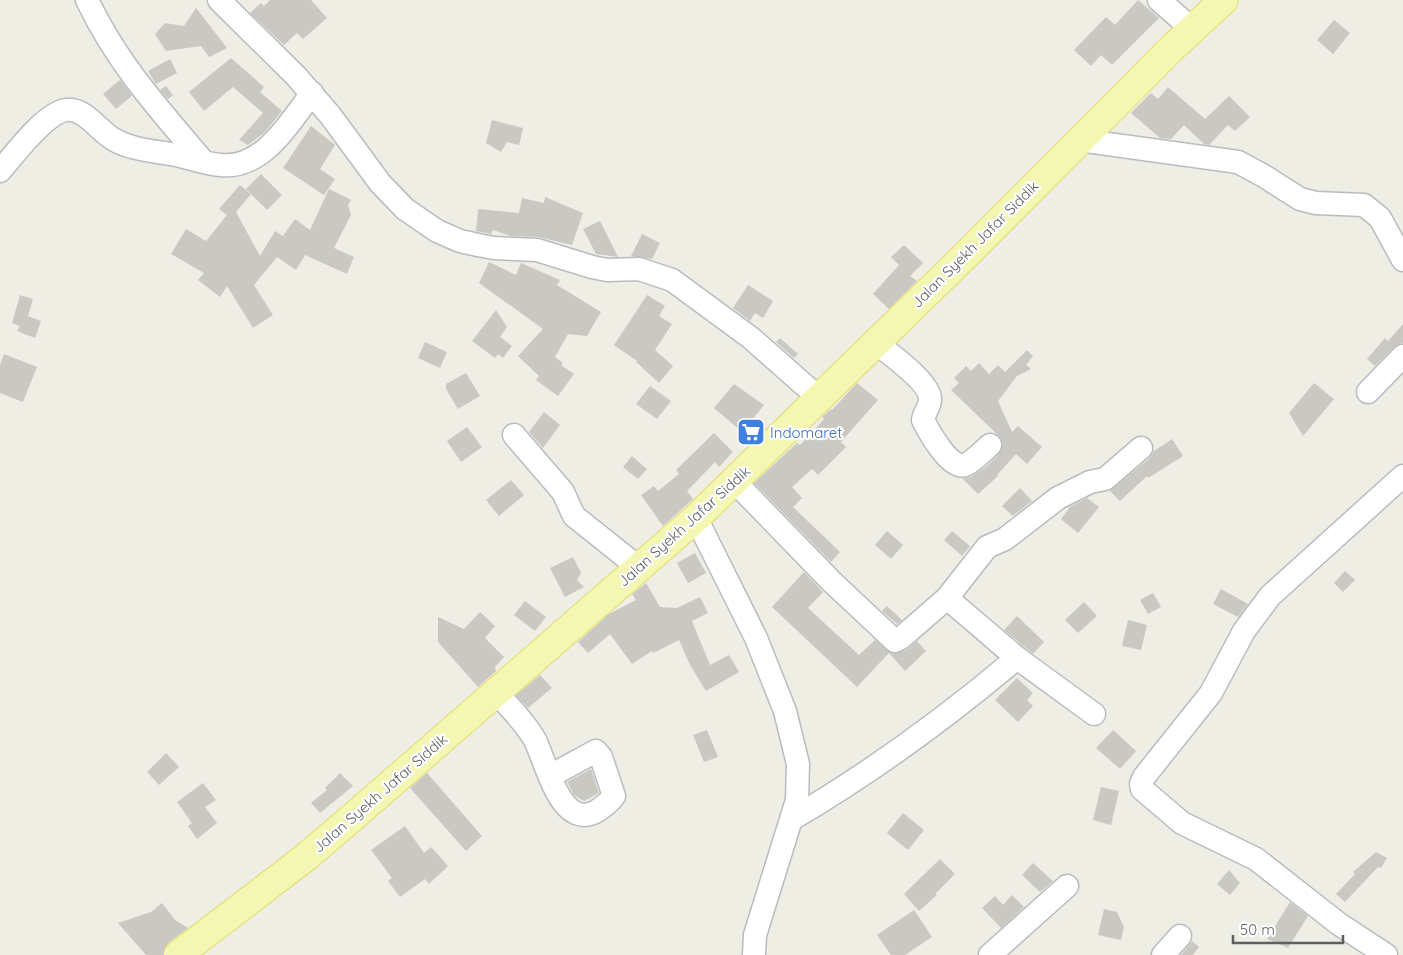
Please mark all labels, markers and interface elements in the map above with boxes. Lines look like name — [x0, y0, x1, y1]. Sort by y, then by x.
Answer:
street label: Jalan Syekh Jafar Siddik — [907, 176, 1043, 312]
supermarket icon: Indomaret — [736, 417, 766, 447]
place label: Indomaret — [770, 423, 842, 442]
street label: Jalan Syekh Jafar Siddik — [614, 461, 754, 591]
street label: Jalan Syekh Jafar Siddik — [309, 729, 451, 857]
scale bar — [1233, 912, 1343, 944]
text: 50 m — [1240, 920, 1275, 939]

